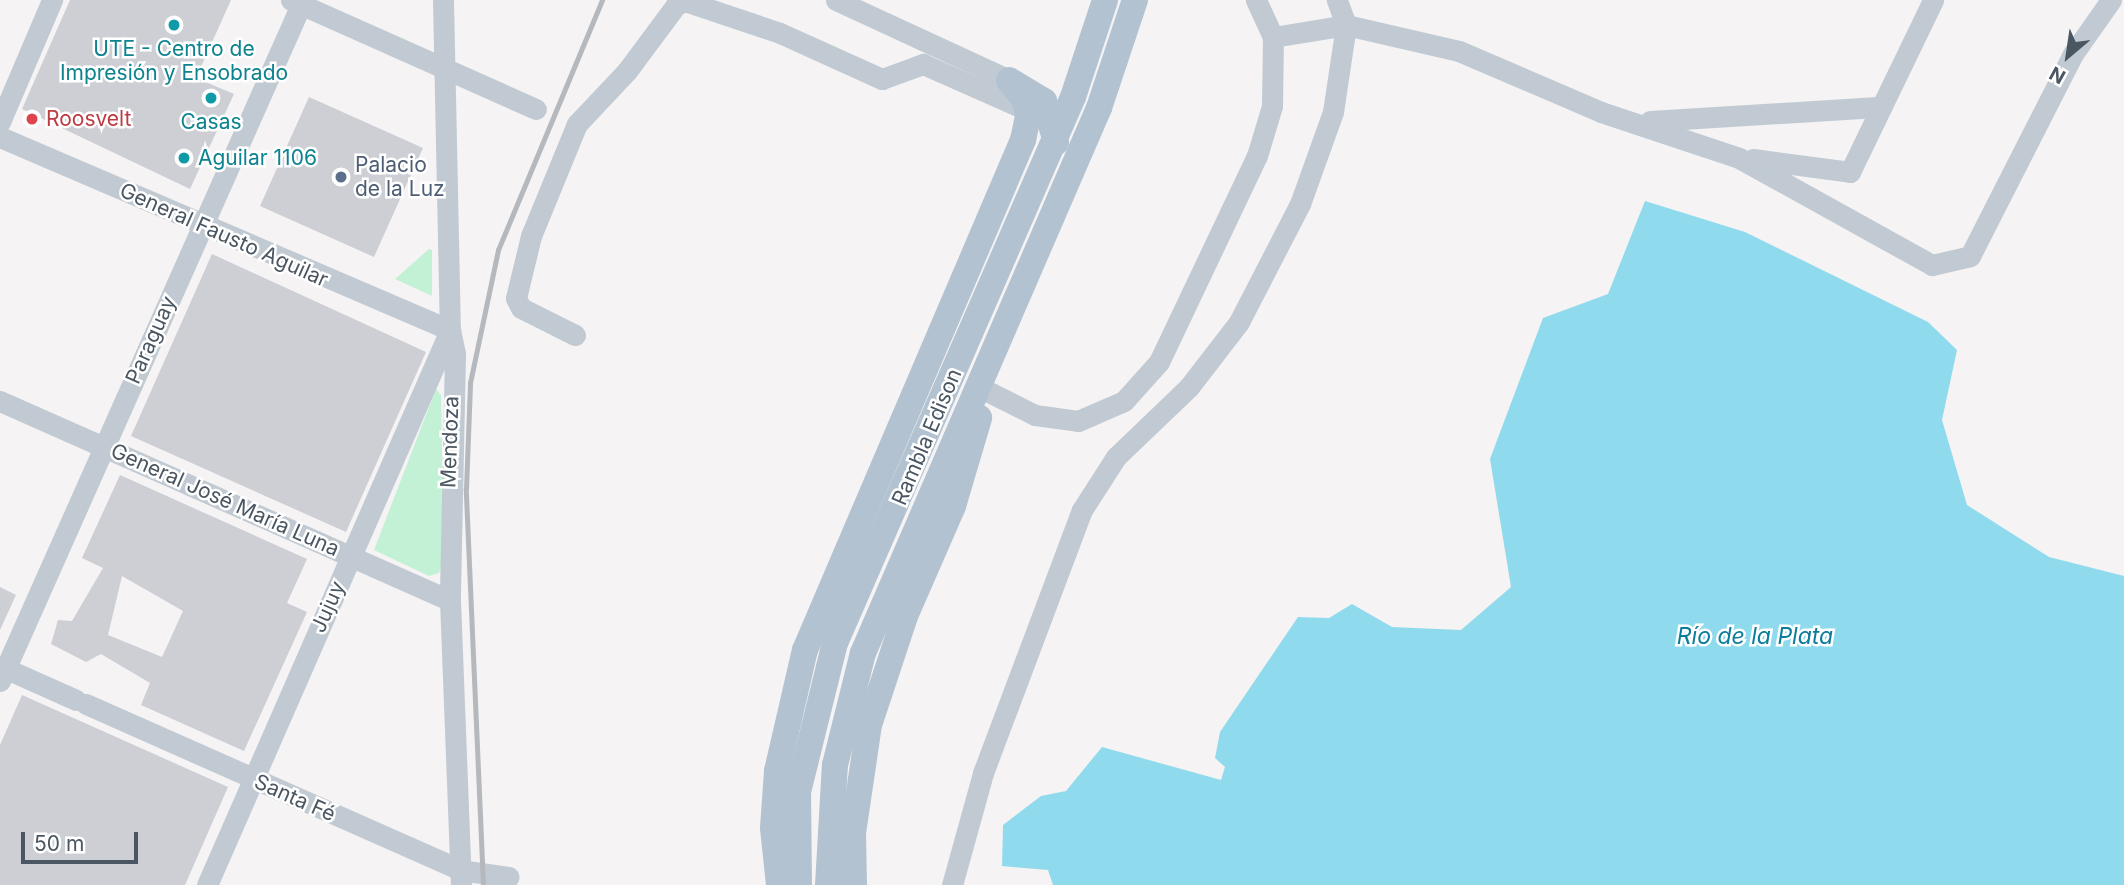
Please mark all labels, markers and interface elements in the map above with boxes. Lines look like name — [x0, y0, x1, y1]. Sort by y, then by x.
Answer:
marker: UTE - Centro de Impresión y Ensobrado — [166, 17, 182, 33]
north arrow — [2033, 21, 2103, 91]
place label: UTE - Centro de Impresión y Ensobrado — [60, 36, 288, 86]
text: N — [2046, 61, 2069, 88]
marker: Casas — [203, 90, 219, 106]
place label: Roosvelt — [46, 106, 131, 132]
place label: Casas — [180, 109, 242, 135]
marker: Roosvelt — [24, 111, 40, 127]
place label: Aguilar 1106 — [198, 145, 317, 171]
marker: Aguilar 1106 — [176, 150, 192, 166]
place label: Palacio de la Luz — [355, 152, 445, 202]
marker: Palacio de la Luz — [333, 169, 349, 185]
street label: General Fausto Aguilar — [116, 178, 332, 292]
street label: Paraguay — [120, 292, 182, 388]
street label: Rambla Edison — [887, 365, 967, 509]
street label: Mendoza — [436, 396, 464, 488]
street label: General José María Luna — [107, 438, 343, 562]
street label: Jujuy — [306, 577, 350, 637]
water label: Río de la Plata — [1677, 622, 1833, 650]
street label: Santa Fé — [251, 769, 339, 827]
scale bar — [24, 818, 142, 862]
text: 50 m — [34, 831, 84, 856]

